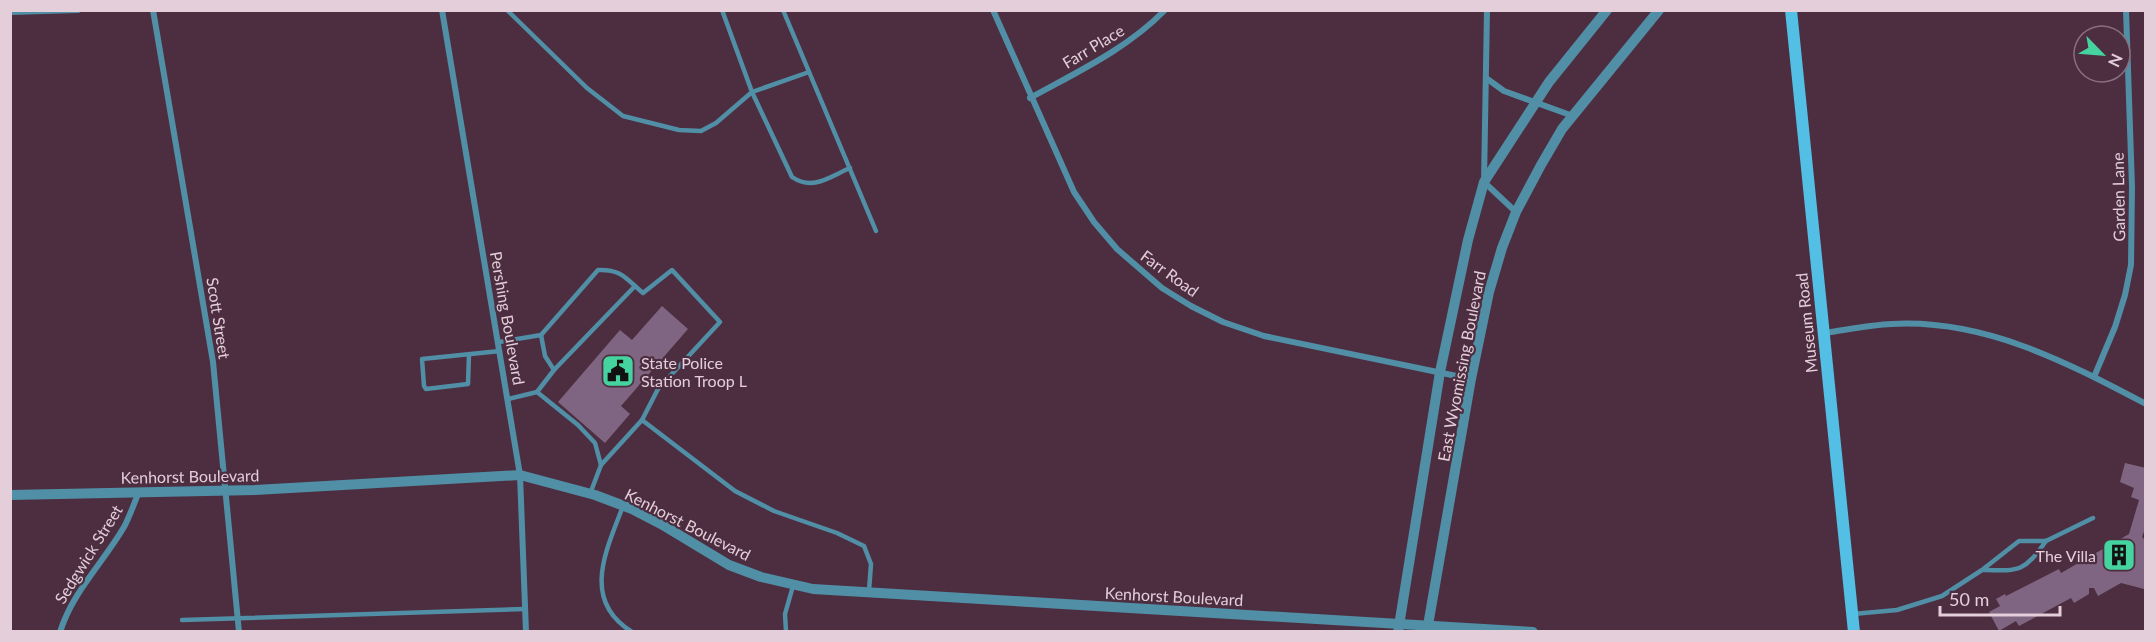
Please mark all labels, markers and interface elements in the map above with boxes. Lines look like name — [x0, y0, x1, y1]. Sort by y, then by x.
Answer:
street label: Farr Place — [1059, 20, 1127, 72]
north arrow — [2072, 24, 2132, 84]
text: N — [2105, 51, 2127, 70]
street label: Garden Lane — [2108, 152, 2128, 242]
street label: Farr Road — [1137, 246, 1203, 300]
street label: Pershing Boulevard — [487, 250, 529, 386]
street label: East Wyomissing Boulevard — [1433, 269, 1489, 463]
street label: Museum Road — [1791, 272, 1821, 374]
street label: Scott Street — [203, 276, 235, 360]
public building icon: State Police Station Troop L — [600, 353, 636, 389]
place label: State Police Station Troop L — [641, 353, 747, 390]
street label: Kenhorst Boulevard — [121, 465, 259, 487]
street label: Kenhorst Boulevard — [622, 484, 754, 564]
street label: Sedgwick Street — [50, 501, 126, 607]
building icon: The Villa — [2101, 537, 2137, 573]
place label: The Villa — [2036, 546, 2096, 565]
scale bar — [1940, 579, 2060, 617]
street label: Kenhorst Boulevard — [1104, 583, 1244, 609]
text: 50 m — [1949, 588, 1989, 610]

